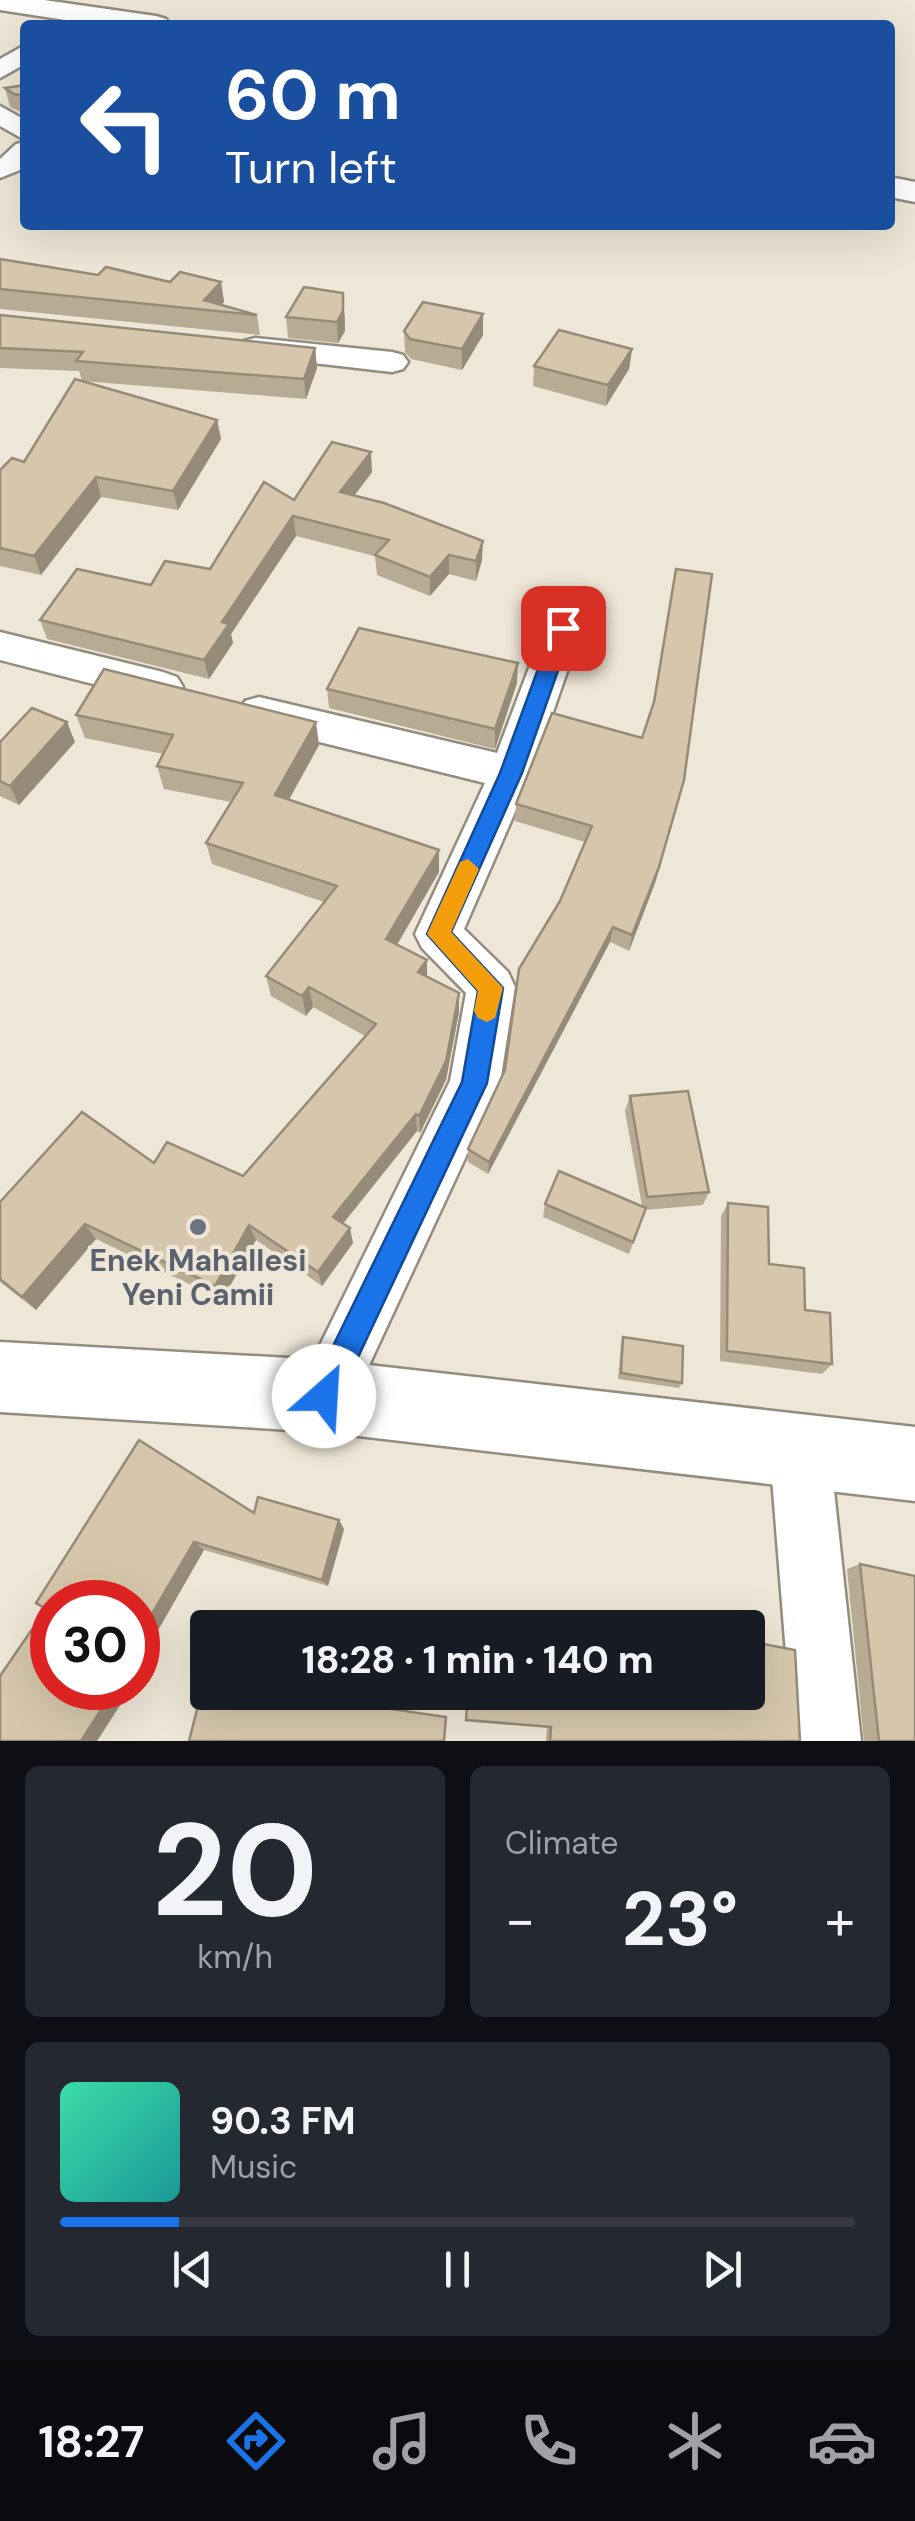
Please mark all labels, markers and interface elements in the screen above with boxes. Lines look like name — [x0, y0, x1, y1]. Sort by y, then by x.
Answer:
text: 60 m — [225, 50, 401, 141]
icon: left — [60, 60, 190, 190]
text: Turn left — [225, 138, 397, 197]
pin — [521, 586, 606, 671]
icon: arrive — [536, 601, 591, 656]
marker: Enek Mahallesi Yeni Camii — [187, 1216, 209, 1238]
place label: Enek Mahallesi Yeni Camii — [90, 1241, 307, 1314]
position arrow — [272, 1344, 376, 1448]
speed limit sign: 30 — [30, 1580, 160, 1710]
text: 18:28 · 1 min · 140 m — [301, 1635, 654, 1685]
text: 20 — [152, 1786, 318, 1955]
text: Climate — [505, 1822, 619, 1864]
text: 23° — [622, 1871, 738, 1968]
text: − — [505, 1884, 535, 1956]
text: + — [825, 1884, 855, 1956]
text: km/h — [197, 1936, 273, 1978]
text: 90.3 FM — [210, 2096, 356, 2146]
text: Music — [210, 2146, 297, 2188]
icon: previous — [165, 2242, 220, 2297]
icon: pause — [430, 2242, 485, 2297]
icon: next — [695, 2242, 750, 2297]
icon: directions — [221, 2406, 291, 2476]
icon: music — [367, 2406, 437, 2476]
icon: phone — [514, 2406, 584, 2476]
icon: climate — [660, 2406, 730, 2476]
icon: car — [807, 2406, 877, 2476]
text: 18:27 — [38, 2412, 144, 2471]

